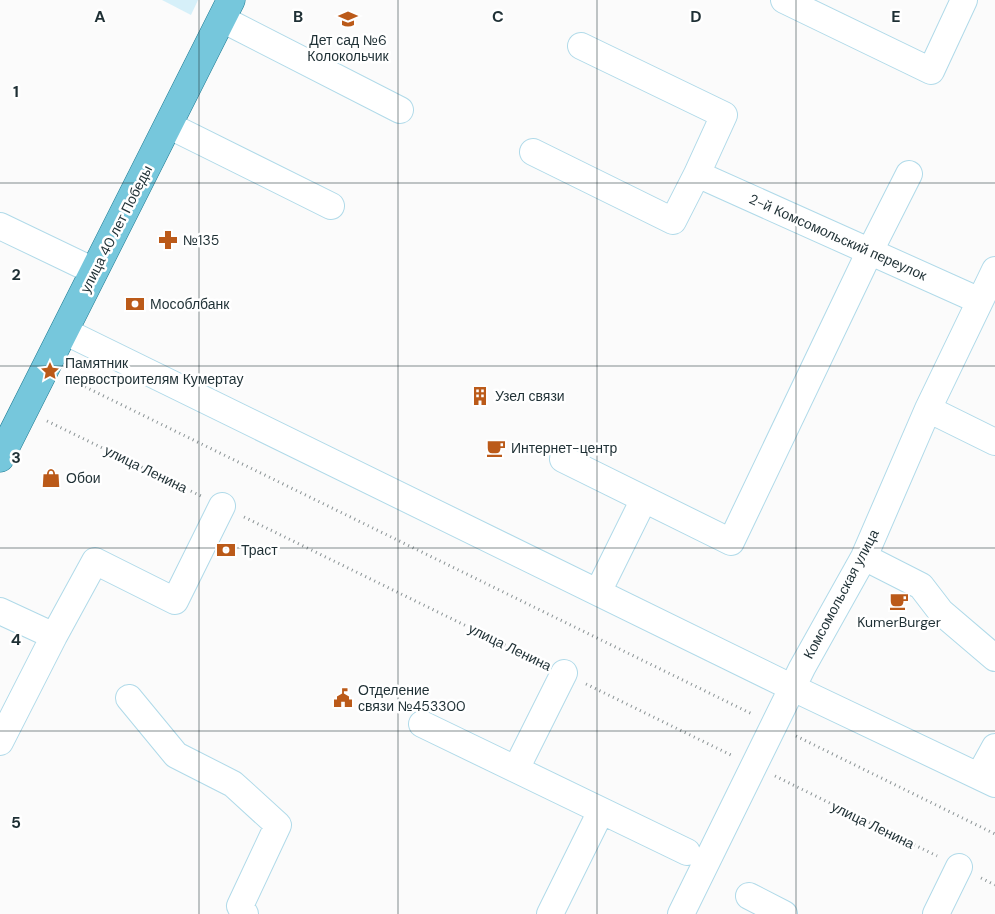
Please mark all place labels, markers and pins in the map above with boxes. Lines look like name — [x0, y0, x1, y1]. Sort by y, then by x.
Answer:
school or university icon: Дет сад №6 Колокольчик — [337, 8, 359, 30]
place label: Дет сад №6 Колокольчик — [307, 31, 390, 65]
pharmacy icon: №135 — [157, 229, 179, 251]
place label: №135 — [183, 231, 219, 249]
bank icon: Мособлбанк — [124, 293, 146, 315]
place label: Мособлбанк — [150, 295, 230, 313]
place label: Памятник первостроителям Кумертау — [65, 354, 243, 388]
place icon: Памятник первостроителям Кумертау — [39, 360, 61, 382]
building icon: Узел связи — [469, 385, 491, 407]
place label: Узел связи — [495, 387, 565, 405]
cafe icon: Интернет-центр — [485, 437, 507, 459]
place label: Интернет-центр — [511, 439, 617, 457]
shop icon: Обои — [40, 467, 62, 489]
place label: Обои — [66, 469, 101, 487]
bank icon: Траст — [215, 539, 237, 561]
place label: Траст — [241, 541, 278, 559]
cafe icon: KumerBurger — [888, 590, 910, 612]
place label: KumerBurger — [857, 613, 941, 631]
place label: Отделение связи №453300 — [358, 681, 466, 715]
public building icon: Отделение связи №453300 — [332, 687, 354, 709]

